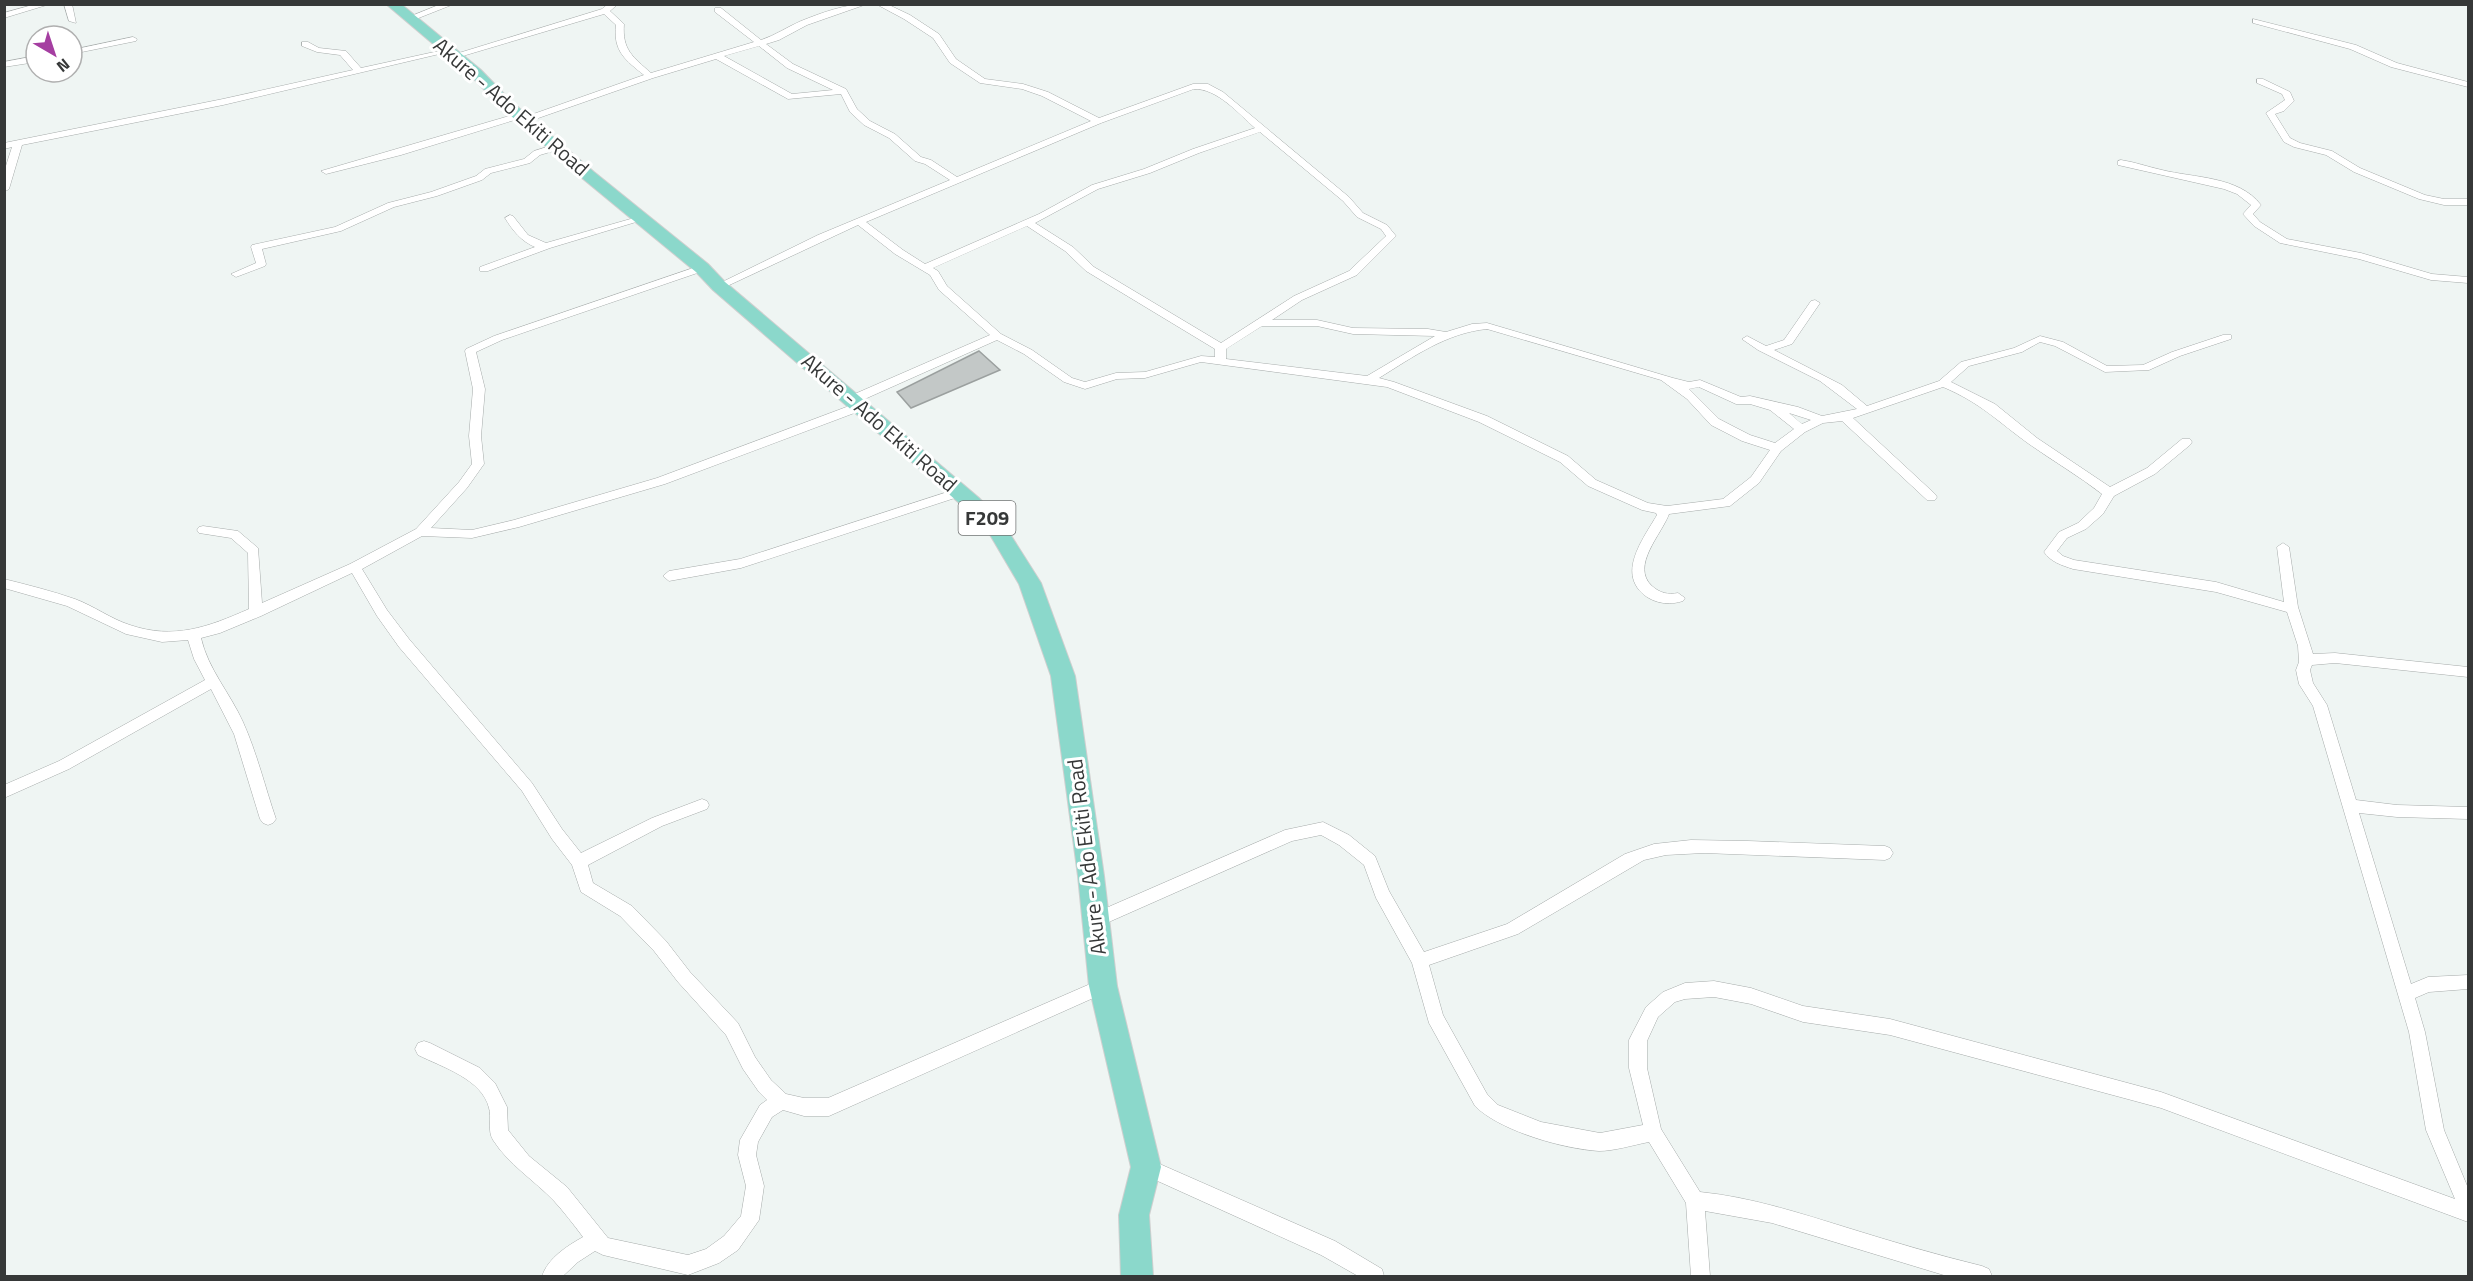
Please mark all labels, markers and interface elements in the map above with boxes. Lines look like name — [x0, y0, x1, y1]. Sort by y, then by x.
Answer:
north arrow — [24, 24, 84, 84]
street label: Akure - Ado Ekiti Road — [427, 29, 597, 183]
text: N — [52, 53, 75, 78]
street label: Akure - Ado Ekiti Road — [795, 345, 965, 499]
road number: F209 — [958, 501, 1016, 535]
street label: Akure - Ado Ekiti Road — [1058, 757, 1114, 957]

